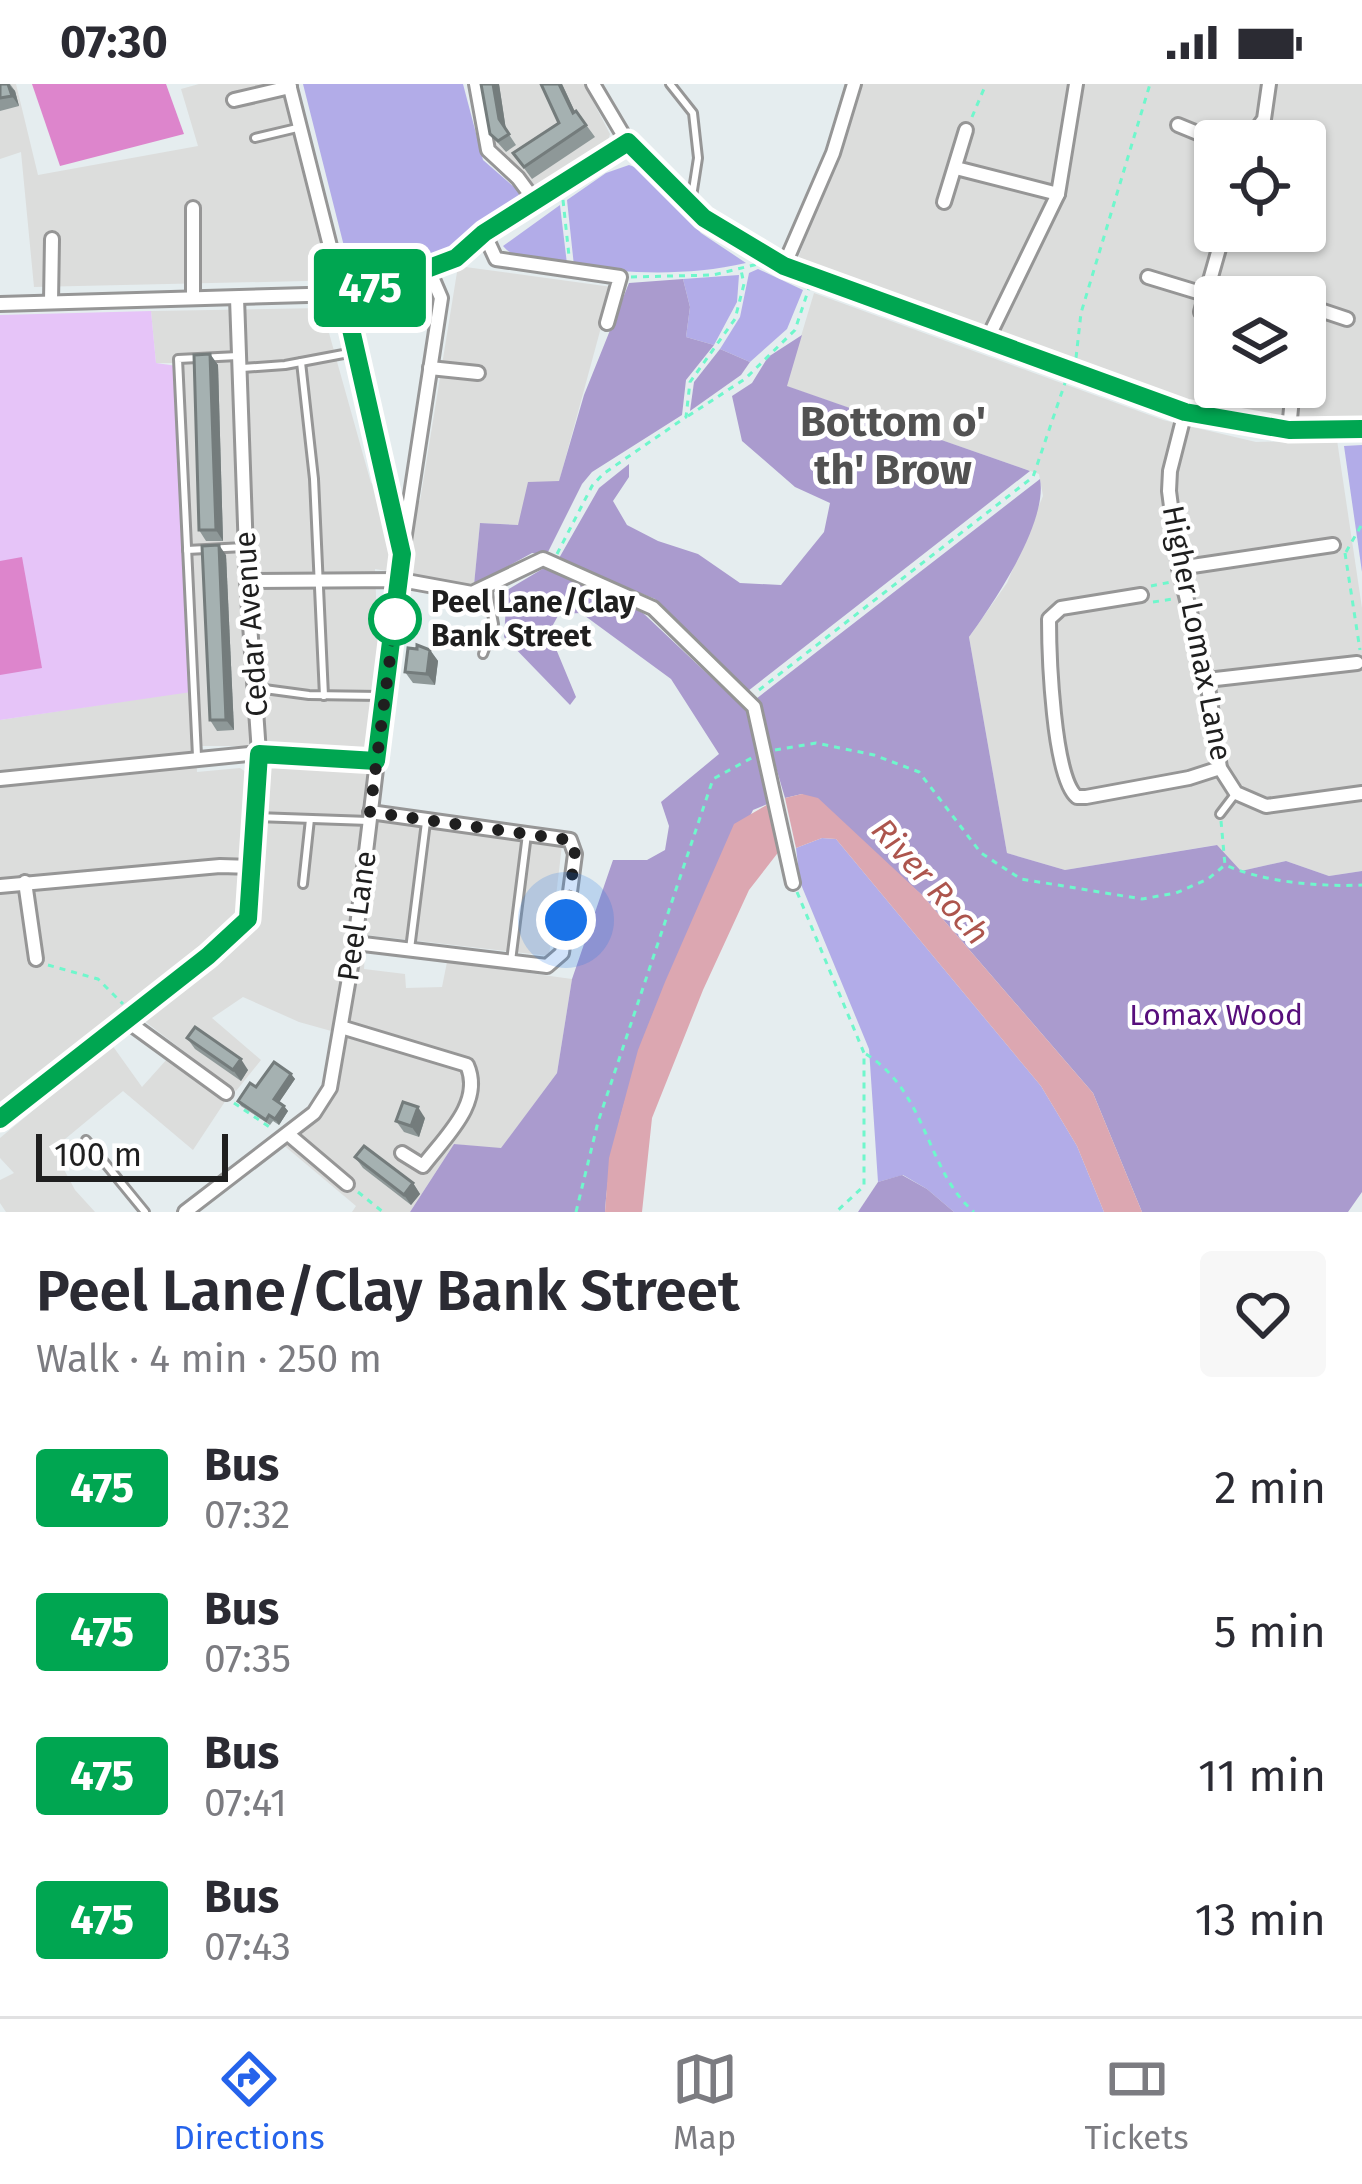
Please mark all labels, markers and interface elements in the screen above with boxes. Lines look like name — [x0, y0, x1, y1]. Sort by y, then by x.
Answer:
text: 07:30 — [60, 15, 168, 69]
map controls — [1194, 120, 1326, 408]
button: locate — [1194, 120, 1326, 252]
line badge: 475 — [301, 249, 439, 327]
text: 475 — [338, 263, 402, 313]
button: layers — [1194, 276, 1326, 408]
district label: Bottom o' th' Brow — [800, 397, 986, 495]
street label: Higher Lomax Lane — [1155, 502, 1239, 764]
street label: Cedar Avenue — [227, 530, 275, 718]
place label: Peel Lane/Clay Bank Street — [431, 584, 635, 654]
marker: Peel Lane/Clay Bank Street — [370, 594, 420, 644]
water label: River Roch — [863, 810, 997, 953]
street label: Peel Lane — [330, 849, 384, 983]
your location — [536, 890, 596, 950]
park label: Lomax Wood — [1129, 997, 1303, 1033]
scale bar — [36, 1128, 228, 1181]
text: 100 m — [54, 1135, 142, 1175]
button: heart — [1200, 1251, 1326, 1377]
text: Peel Lane/Clay Bank Street — [36, 1257, 740, 1325]
text: Walk · 4 min · 250 m — [36, 1336, 382, 1382]
text: Bus — [204, 1438, 279, 1492]
text: 2 min — [1214, 1461, 1326, 1515]
text: 475 — [70, 1463, 134, 1513]
text: 07:32 — [204, 1492, 290, 1538]
text: Bus — [204, 1582, 279, 1636]
text: 5 min — [1214, 1605, 1326, 1659]
text: 475 — [70, 1607, 134, 1657]
text: 07:35 — [204, 1636, 291, 1682]
text: Bus — [204, 1726, 279, 1780]
text: 11 min — [1198, 1749, 1326, 1803]
text: 475 — [70, 1751, 134, 1801]
text: 07:41 — [204, 1780, 287, 1826]
text: Bus — [204, 1870, 279, 1924]
text: 13 min — [1195, 1893, 1326, 1947]
text: 475 — [70, 1895, 134, 1945]
text: 07:43 — [204, 1924, 291, 1970]
tab: Directions — [173, 2046, 325, 2158]
tab: Map — [672, 2046, 738, 2158]
tab: Tickets — [1085, 2046, 1189, 2158]

